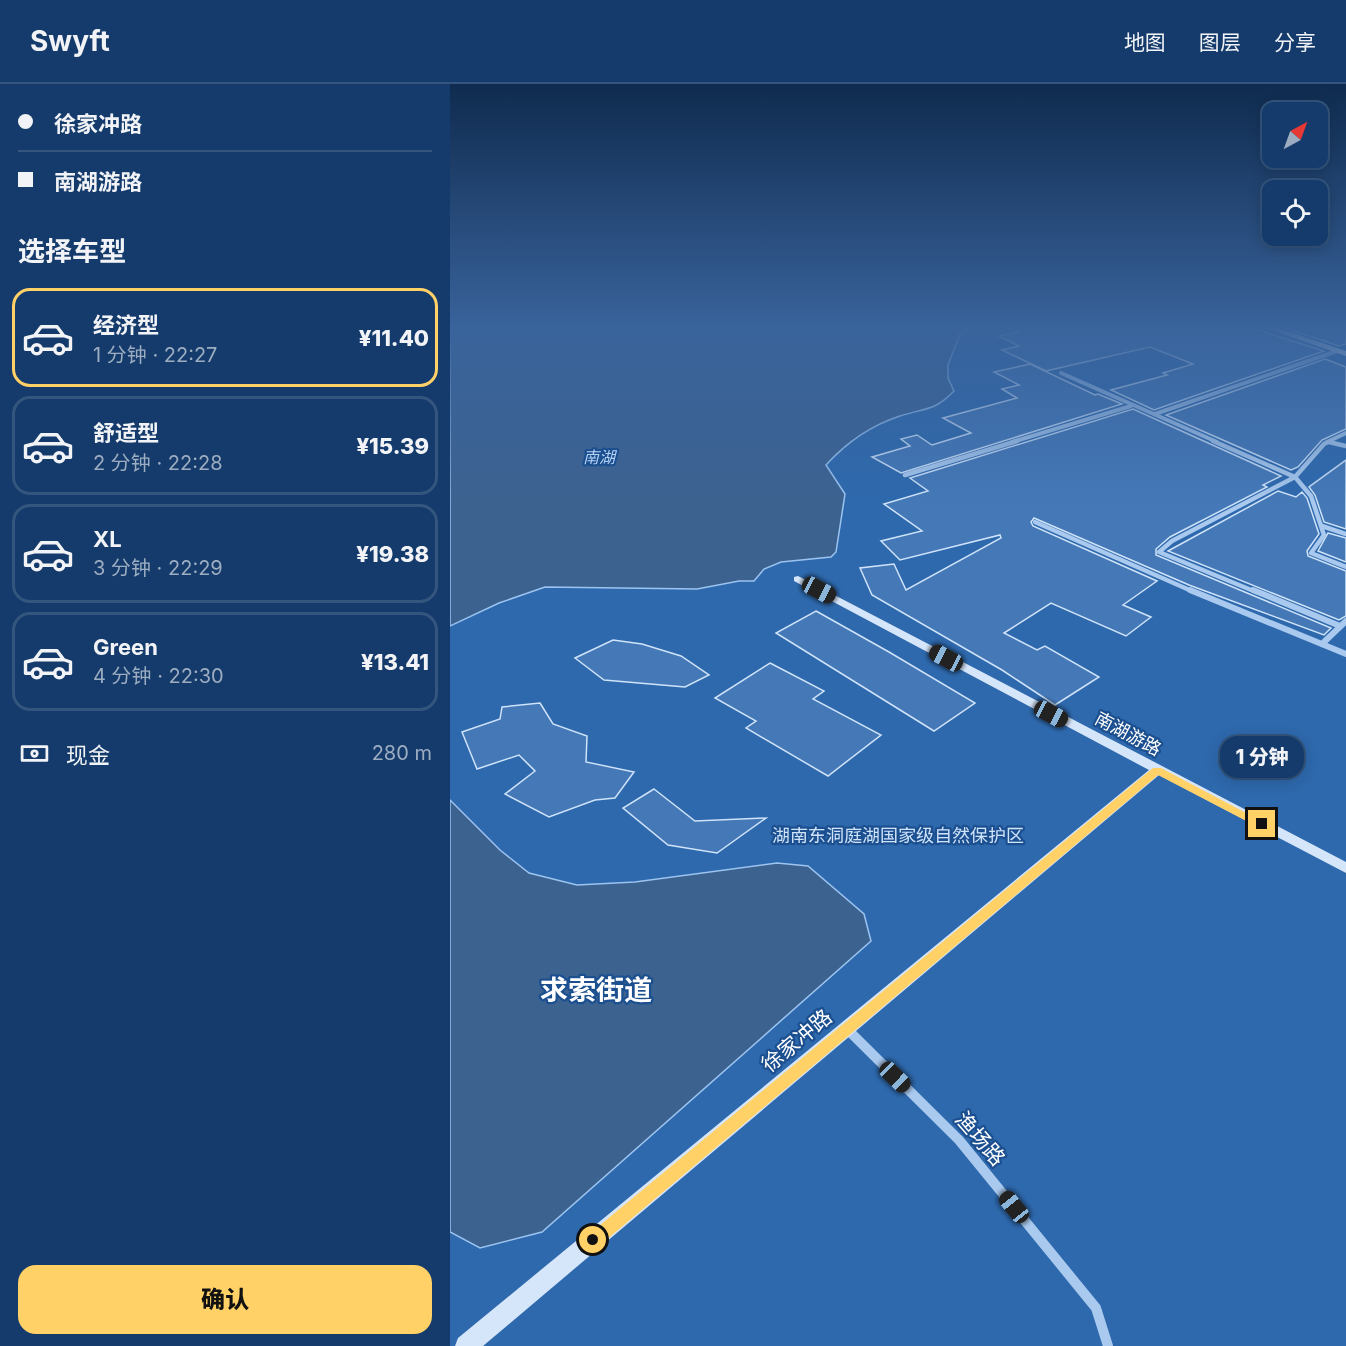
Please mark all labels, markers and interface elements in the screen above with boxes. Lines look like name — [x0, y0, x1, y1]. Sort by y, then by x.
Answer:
text: Swyft — [30, 24, 110, 58]
text: 地图 — [1124, 30, 1166, 55]
text: 图层 — [1199, 30, 1241, 55]
text: 分享 — [1274, 30, 1316, 55]
north arrow — [1262, 102, 1328, 168]
map controls — [1262, 102, 1328, 246]
text: 徐家冲路 — [54, 111, 142, 137]
text: 南湖游路 — [54, 169, 142, 195]
button: locate — [1262, 180, 1328, 246]
text: 选择车型 — [18, 235, 126, 268]
icon: car — [21, 311, 75, 365]
text: 经济型 — [93, 312, 159, 338]
text: ¥11.40 — [359, 325, 429, 351]
text: 1 分钟 · 22:27 — [93, 343, 217, 367]
icon: car — [21, 419, 75, 473]
text: 舒适型 — [93, 420, 159, 446]
text: ¥15.39 — [356, 433, 429, 459]
water label: 南湖 — [583, 447, 618, 467]
text: 2 分钟 · 22:28 — [93, 451, 223, 475]
text: XL — [93, 526, 122, 552]
icon: car — [21, 527, 75, 581]
text: ¥19.38 — [356, 541, 429, 567]
text: 3 分钟 · 22:29 — [93, 556, 223, 580]
car — [799, 574, 839, 606]
text: Green — [93, 634, 158, 660]
icon: car — [21, 635, 75, 689]
car — [926, 642, 966, 674]
text: ¥13.41 — [361, 649, 429, 675]
text: 4 分钟 · 22:30 — [93, 664, 224, 688]
car — [1031, 698, 1071, 730]
street label: 南湖游路 — [1092, 707, 1165, 760]
icon: cash — [18, 737, 51, 770]
callout: 1 分钟 — [1220, 737, 1304, 779]
text: 280 m — [372, 741, 432, 765]
text: 现金 — [66, 742, 110, 768]
text: 1 分钟 — [1235, 745, 1289, 769]
route end — [1248, 810, 1275, 837]
park label: 湖南东洞庭湖国家级自然保护区 — [772, 825, 1024, 846]
district label: 求索街道 — [540, 973, 652, 1007]
street label: 徐家冲路 — [756, 1004, 837, 1077]
car — [876, 1058, 914, 1096]
street label: 渔场路 — [950, 1107, 1010, 1171]
car — [996, 1187, 1032, 1227]
route start — [579, 1226, 606, 1253]
button: 确认 — [18, 1265, 432, 1334]

